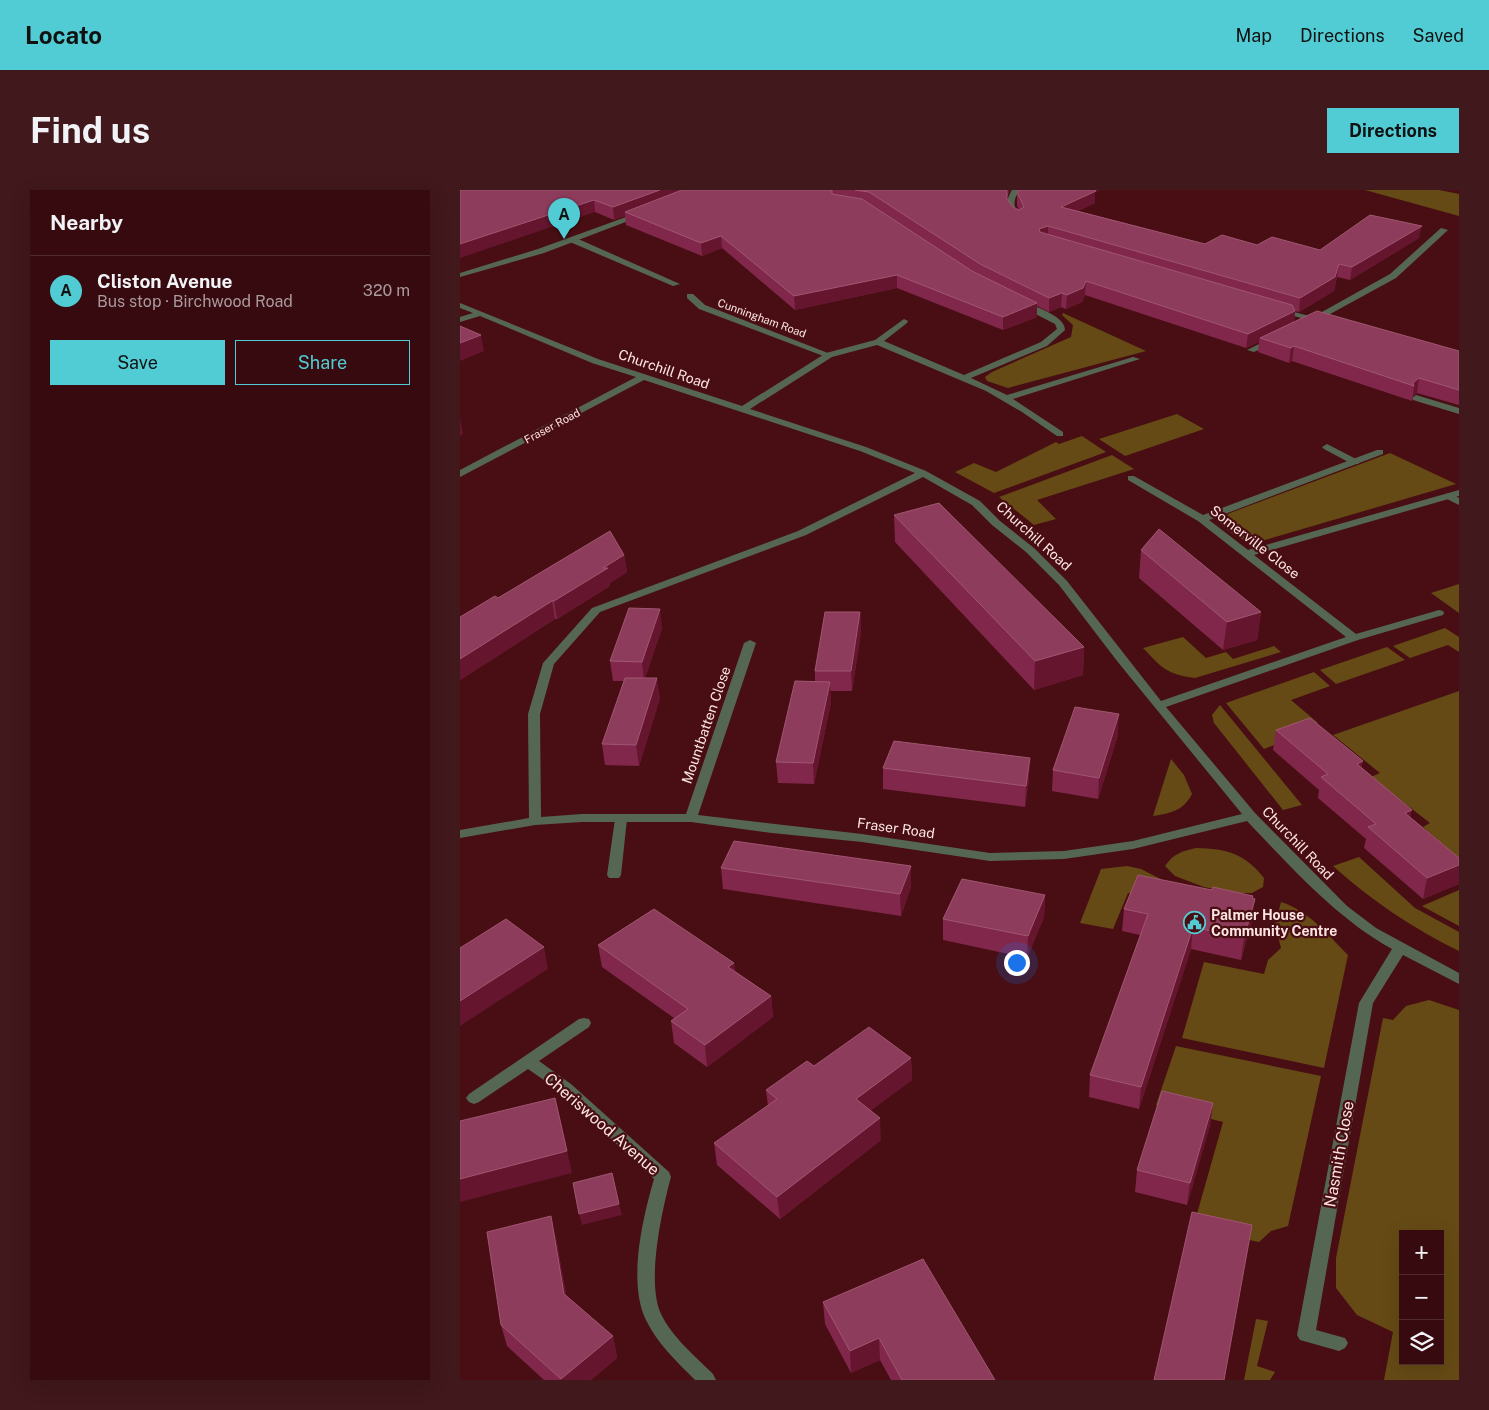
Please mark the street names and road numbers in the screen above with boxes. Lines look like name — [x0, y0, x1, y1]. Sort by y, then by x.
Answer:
street label: Cunningham Road — [716, 296, 808, 340]
street label: Churchill Road — [616, 346, 712, 392]
street label: Fraser Road — [522, 406, 582, 446]
street label: Churchill Road — [993, 498, 1075, 574]
street label: Somerville Close — [1207, 502, 1303, 582]
street label: Mountbatten Close — [678, 664, 734, 786]
street label: Churchill Road — [1259, 803, 1337, 883]
street label: Fraser Road — [856, 815, 936, 841]
street label: Cheriswood Avenue — [541, 1069, 663, 1179]
street label: Nasmith Close — [1320, 1099, 1358, 1209]

